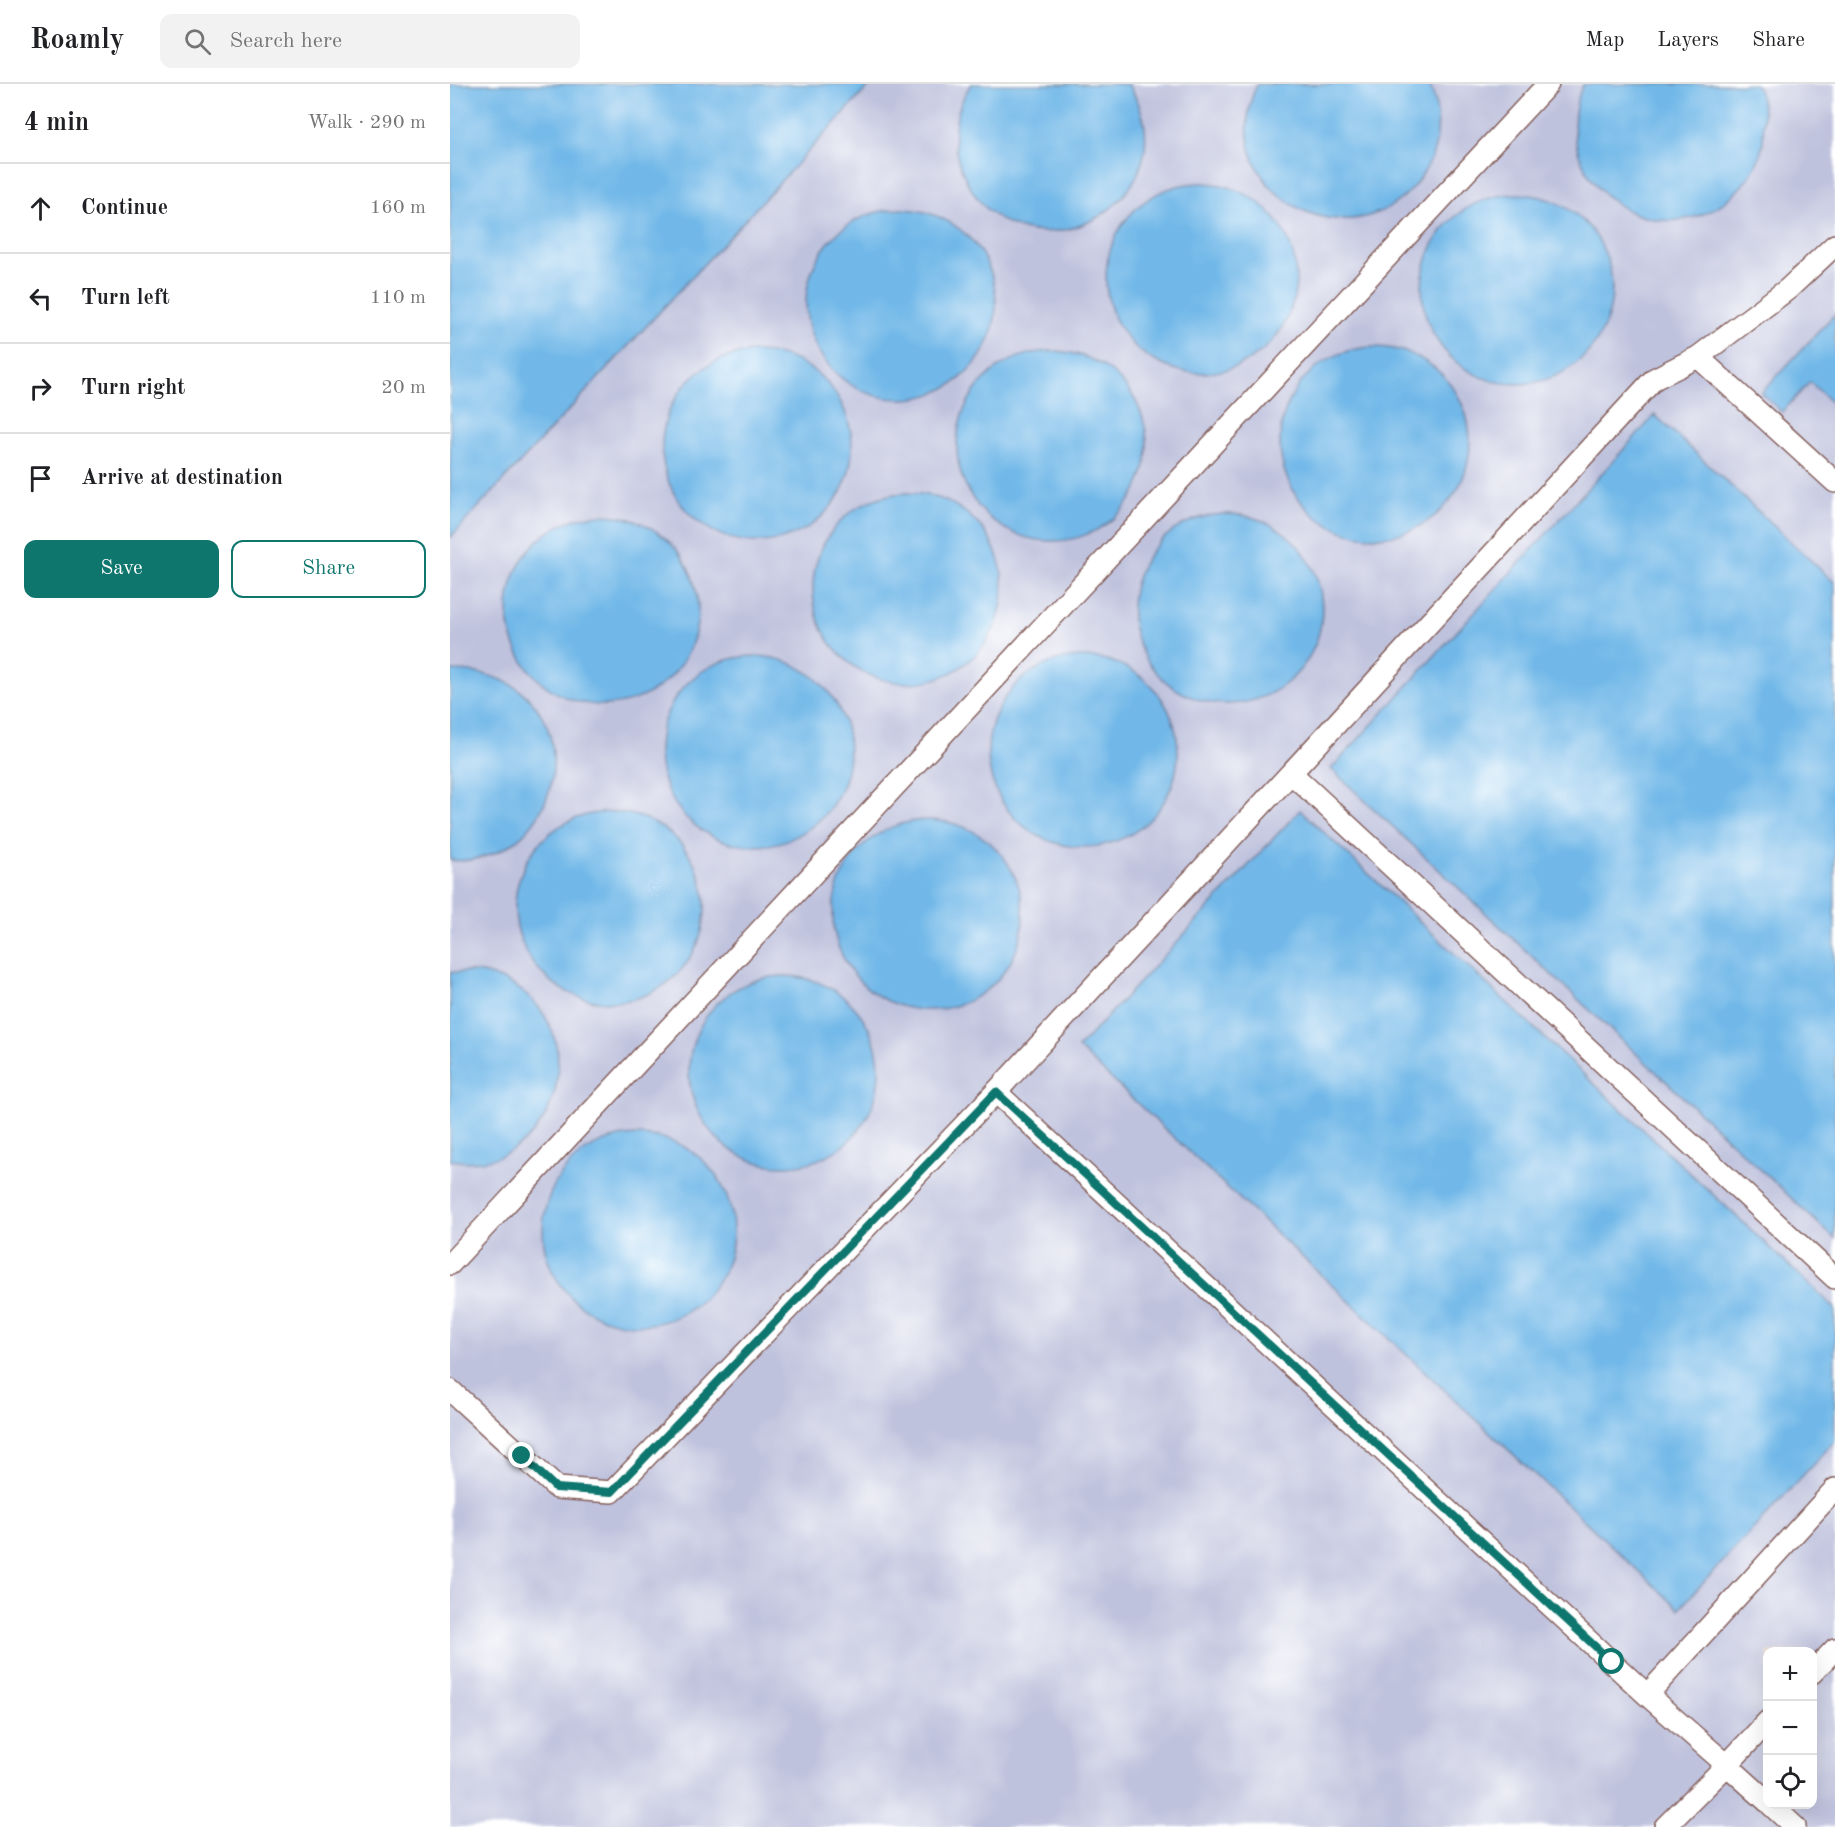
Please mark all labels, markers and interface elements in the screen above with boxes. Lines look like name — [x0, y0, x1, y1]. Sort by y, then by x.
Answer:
search box — [160, 14, 580, 68]
icon: search — [181, 25, 214, 58]
text: Roamly — [30, 27, 124, 55]
text: Search here — [229, 30, 342, 52]
text: Map — [1585, 30, 1624, 51]
text: Layers — [1657, 30, 1719, 51]
text: Share — [1752, 30, 1805, 51]
text: 4 min — [24, 110, 89, 136]
text: Walk · 290 m — [307, 113, 426, 133]
icon: ahead — [24, 192, 57, 225]
text: Continue — [81, 197, 168, 219]
text: 160 m — [370, 198, 426, 218]
icon: left — [24, 282, 57, 315]
text: Turn left — [81, 287, 170, 309]
text: 110 m — [370, 288, 426, 308]
icon: right — [24, 372, 57, 405]
text: Turn right — [81, 377, 185, 399]
text: 20 m — [381, 378, 426, 398]
icon: arrive — [24, 462, 57, 495]
text: Arrive at destination — [81, 467, 283, 489]
button: Save — [24, 540, 219, 598]
button: Share — [231, 540, 426, 598]
route end — [508, 1442, 534, 1468]
map controls — [1763, 1647, 1817, 1809]
button: + — [1763, 1647, 1817, 1701]
route start — [1598, 1648, 1624, 1674]
button: − — [1763, 1701, 1817, 1755]
button: locate — [1763, 1755, 1817, 1809]

